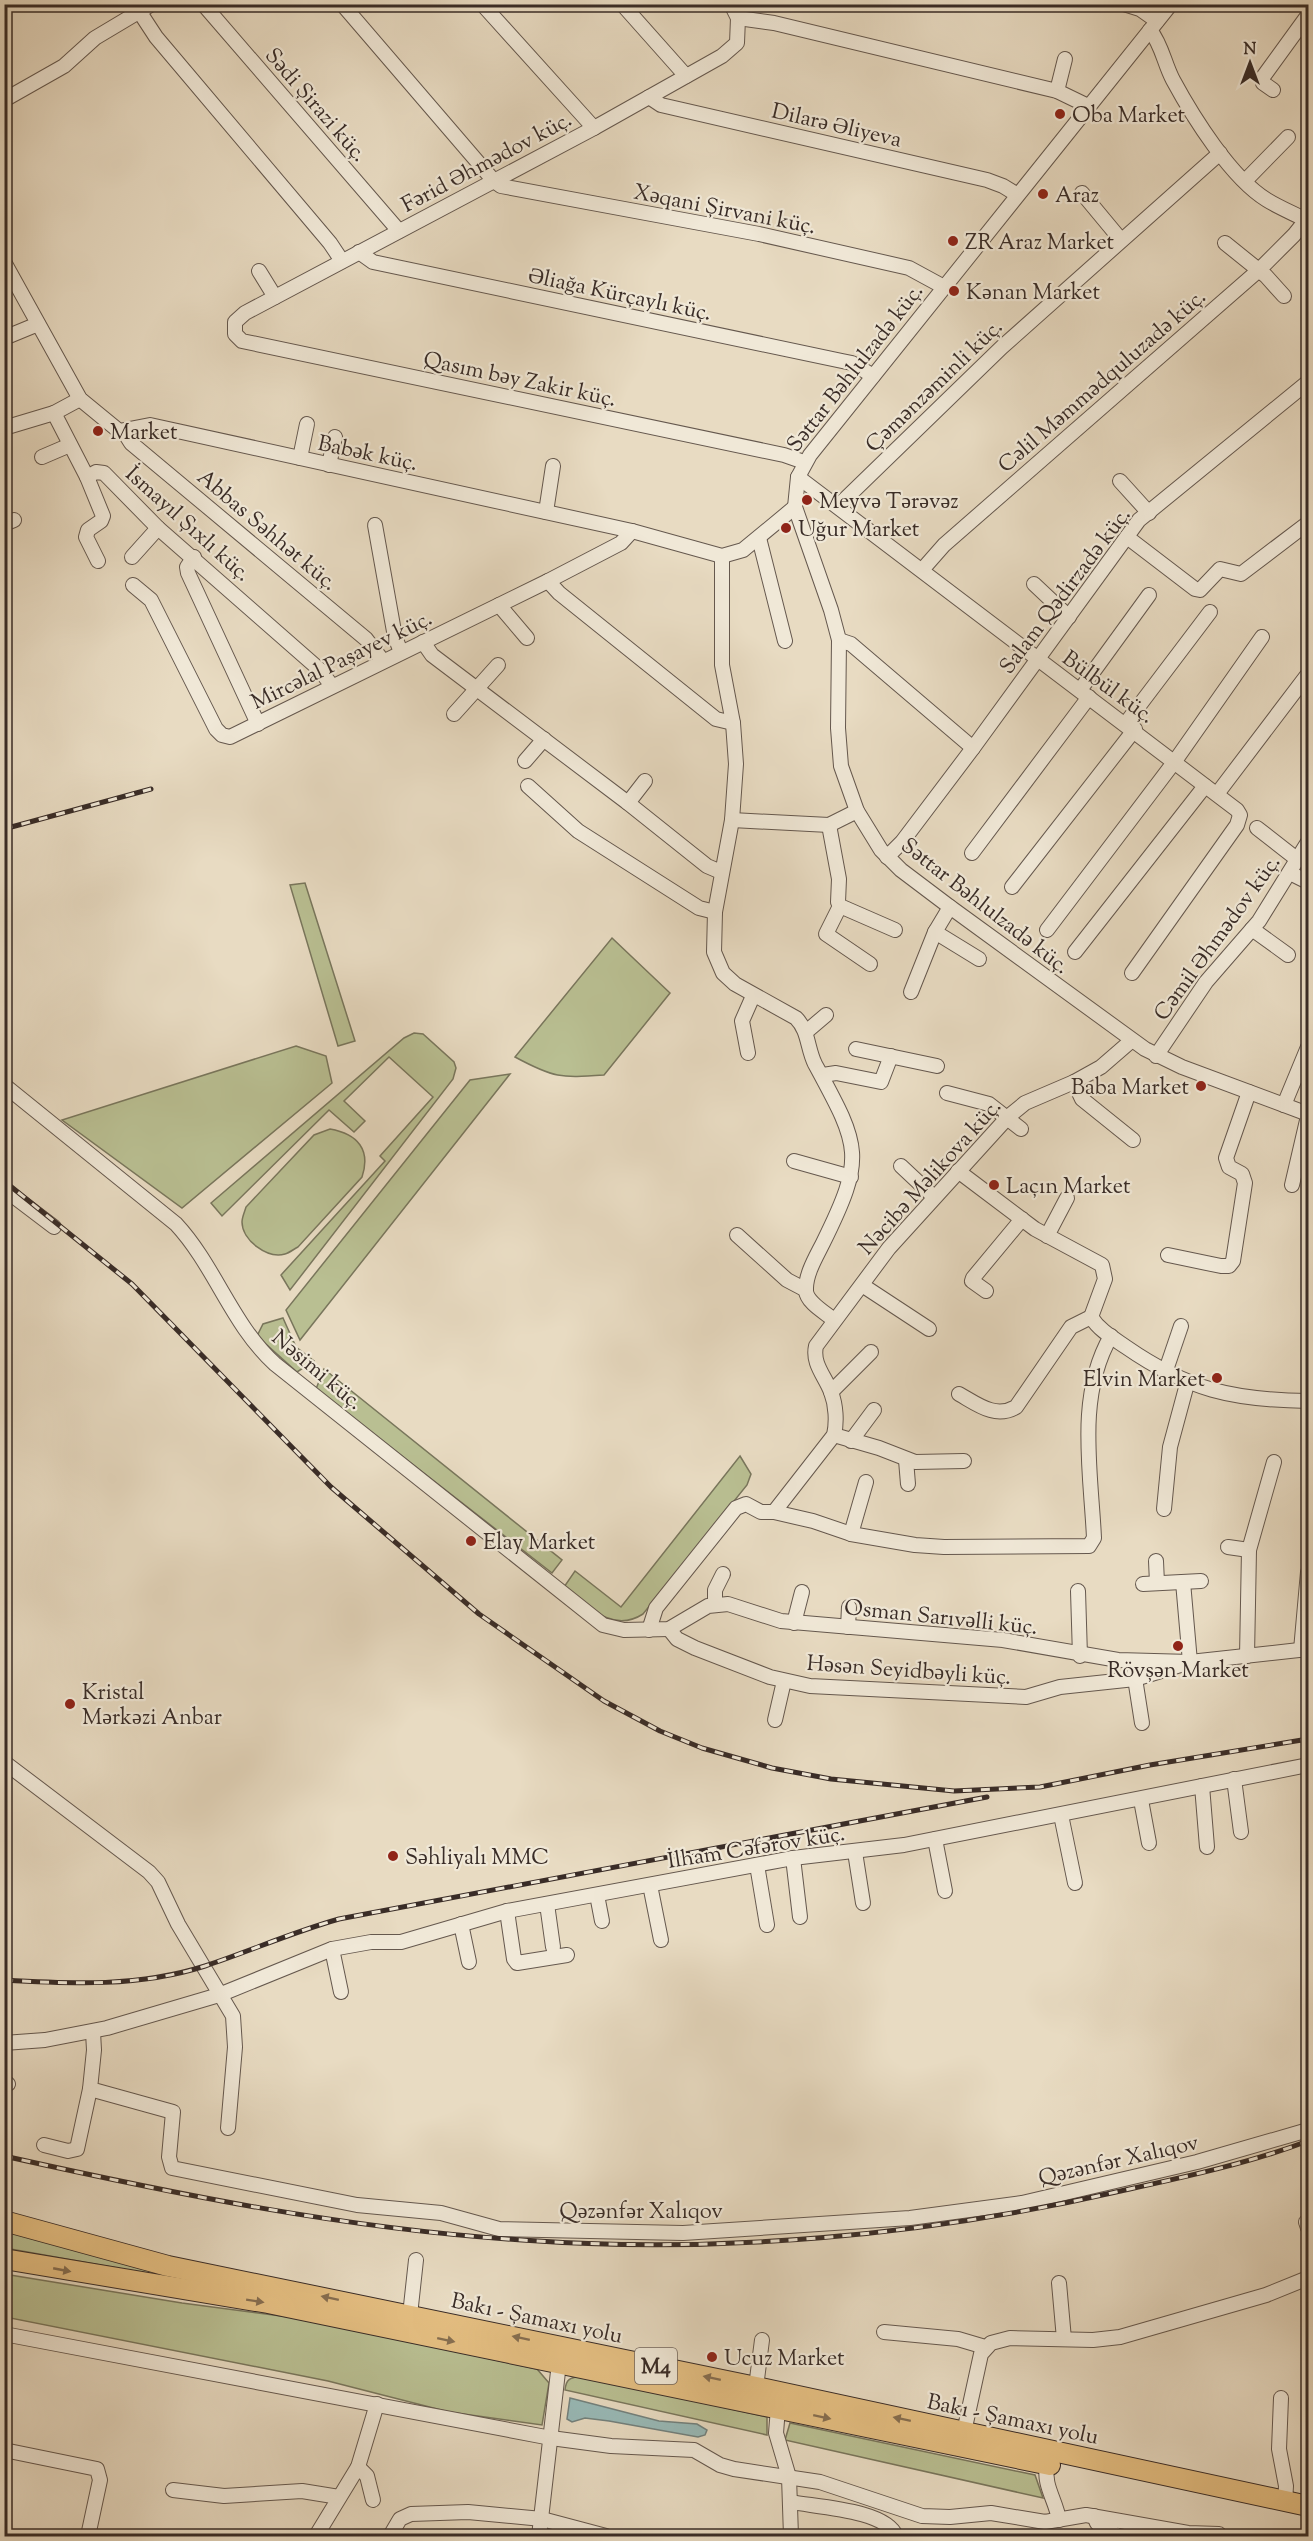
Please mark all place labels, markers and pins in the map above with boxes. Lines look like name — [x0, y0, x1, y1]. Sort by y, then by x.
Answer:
place label: Oba Market — [1072, 101, 1186, 133]
marker: Oba Market — [1053, 107, 1067, 121]
place label: Araz — [1055, 181, 1099, 213]
marker: Araz — [1036, 187, 1050, 201]
place label: ZR Araz Market — [965, 228, 1115, 260]
marker: ZR Araz Market — [946, 234, 960, 248]
place label: Kənan Market — [966, 278, 1100, 310]
marker: Kənan Market — [947, 284, 961, 298]
place label: Market — [110, 418, 178, 450]
marker: Market — [91, 424, 105, 438]
place label: Meyvə Tərəvəz — [819, 487, 959, 519]
marker: Meyvə Tərəvəz — [800, 493, 814, 507]
place label: Uğur Market — [798, 515, 920, 547]
marker: Uğur Market — [779, 521, 793, 535]
place label: Baba Market — [1071, 1073, 1189, 1105]
marker: Baba Market — [1194, 1079, 1208, 1093]
place label: Laçın Market — [1006, 1172, 1131, 1204]
marker: Laçın Market — [987, 1178, 1001, 1192]
place label: Elvin Market — [1083, 1365, 1205, 1397]
marker: Elvin Market — [1210, 1371, 1224, 1385]
place label: Elay Market — [483, 1528, 596, 1560]
marker: Elay Market — [464, 1534, 478, 1548]
marker: Rövşən Market — [1171, 1639, 1185, 1653]
place label: Rövşən Market — [1107, 1656, 1249, 1688]
place label: Kristal Mərkəzi Anbar — [82, 1678, 222, 1735]
marker: Kristal Mərkəzi Anbar — [63, 1697, 77, 1711]
place label: Səhliyalı MMC — [405, 1843, 549, 1875]
marker: Səhliyalı MMC — [386, 1849, 400, 1863]
place label: Ucuz Market — [724, 2344, 845, 2376]
marker: Ucuz Market — [705, 2350, 719, 2364]

